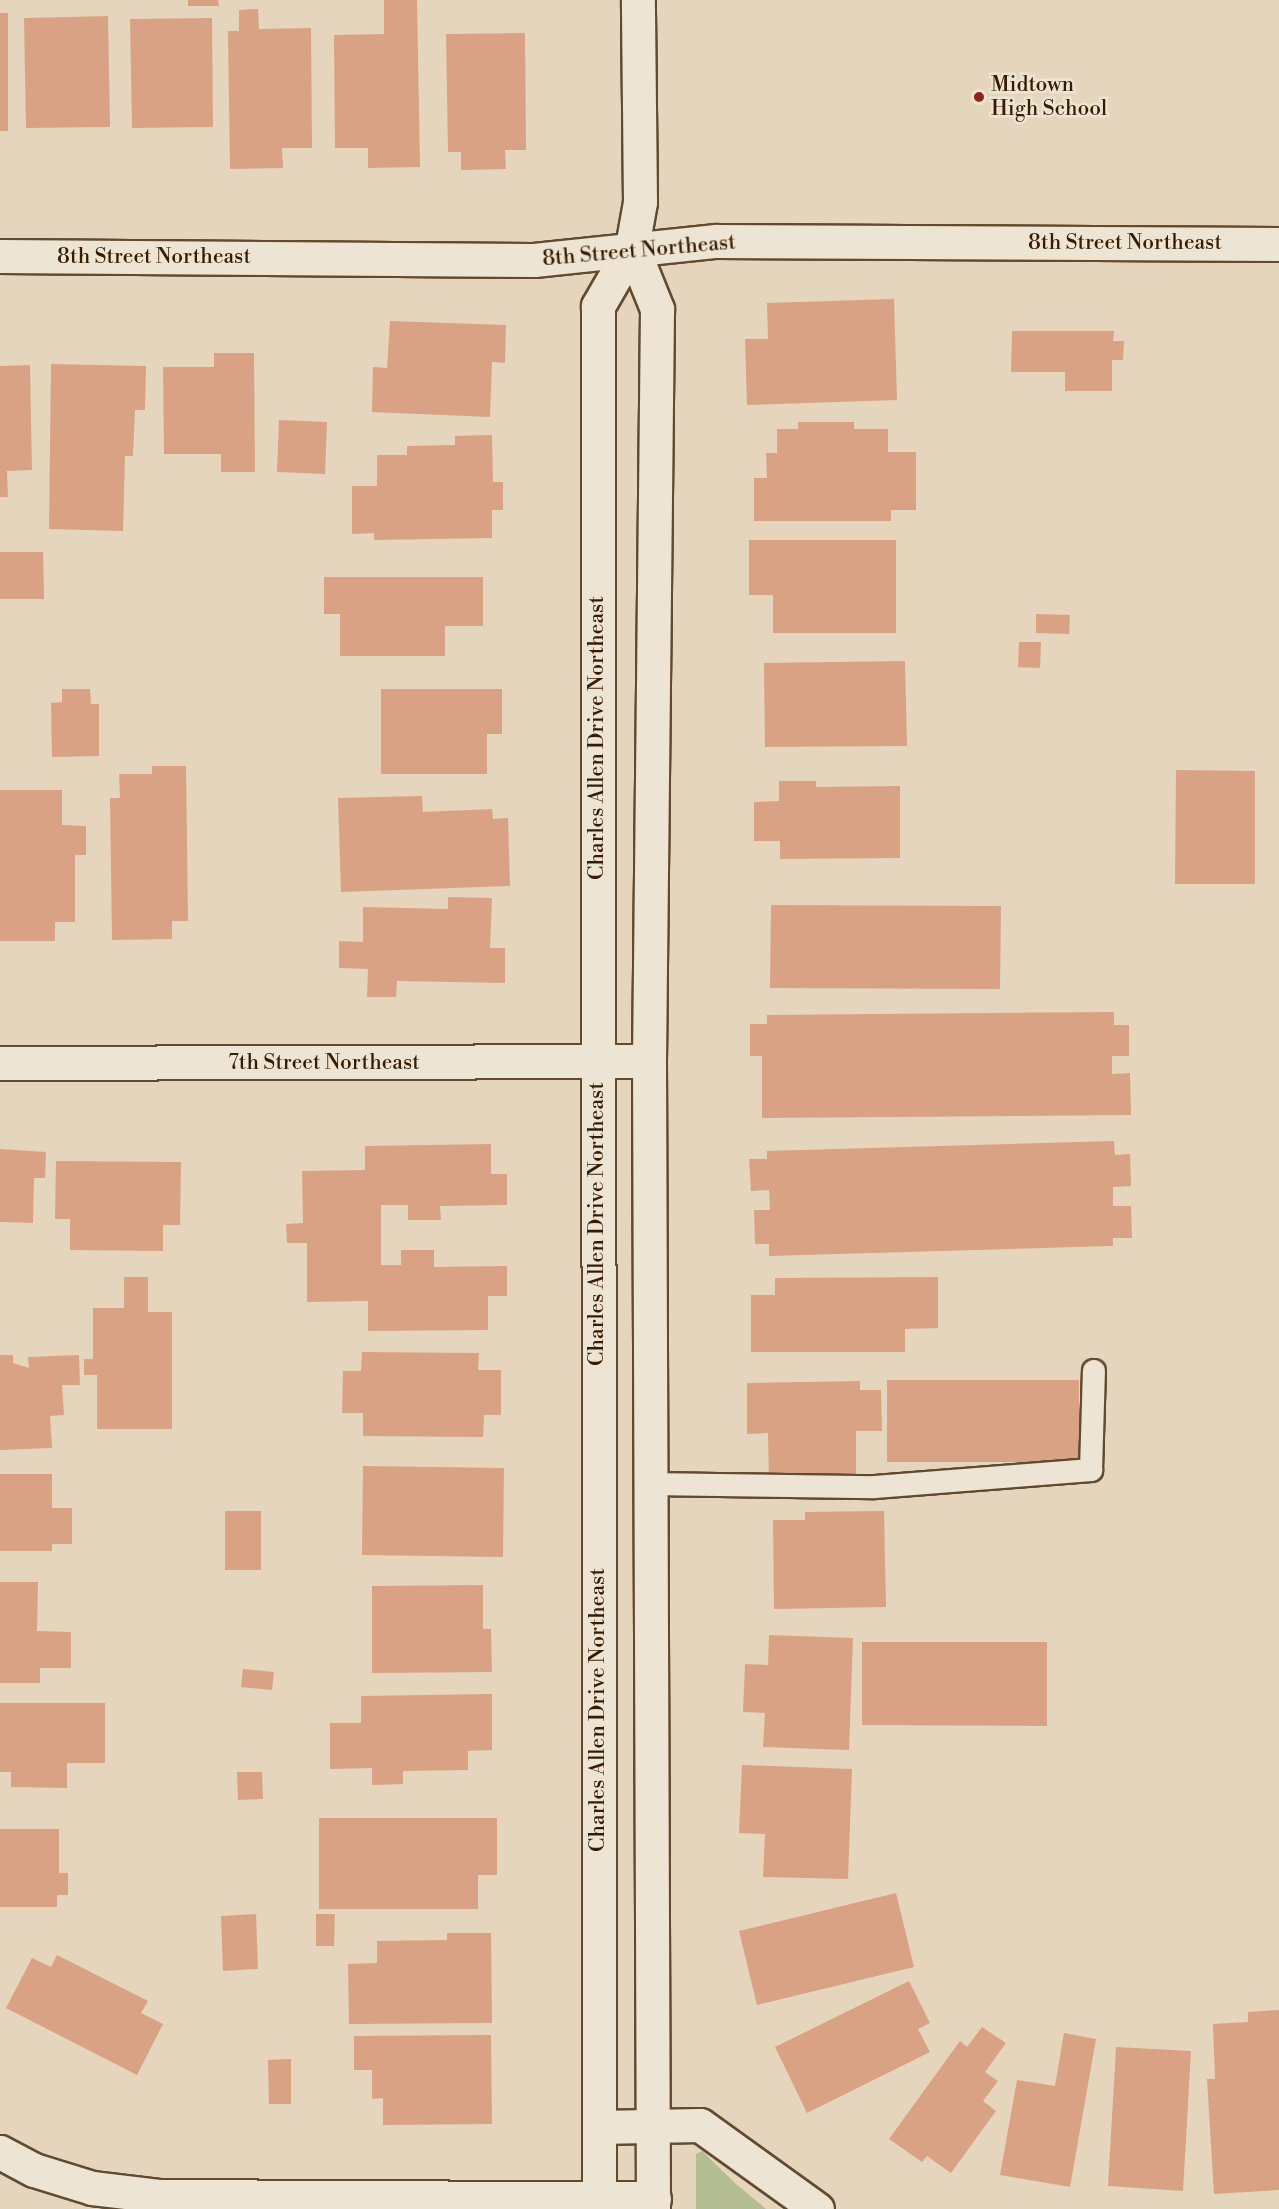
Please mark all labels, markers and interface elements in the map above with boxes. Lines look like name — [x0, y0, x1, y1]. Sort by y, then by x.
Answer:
place label: Midtown High School — [991, 72, 1107, 122]
marker: Midtown High School — [972, 90, 986, 104]
street label: 8th Street Northeast — [541, 230, 737, 272]
street label: 8th Street Northeast — [1028, 230, 1222, 256]
street label: 8th Street Northeast — [57, 244, 251, 270]
street label: Charles Allen Drive Northeast — [584, 596, 610, 880]
street label: 7th Street Northeast — [228, 1050, 420, 1076]
street label: Charles Allen Drive Northeast — [584, 1082, 610, 1366]
street label: Charles Allen Drive Northeast — [585, 1568, 611, 1852]

